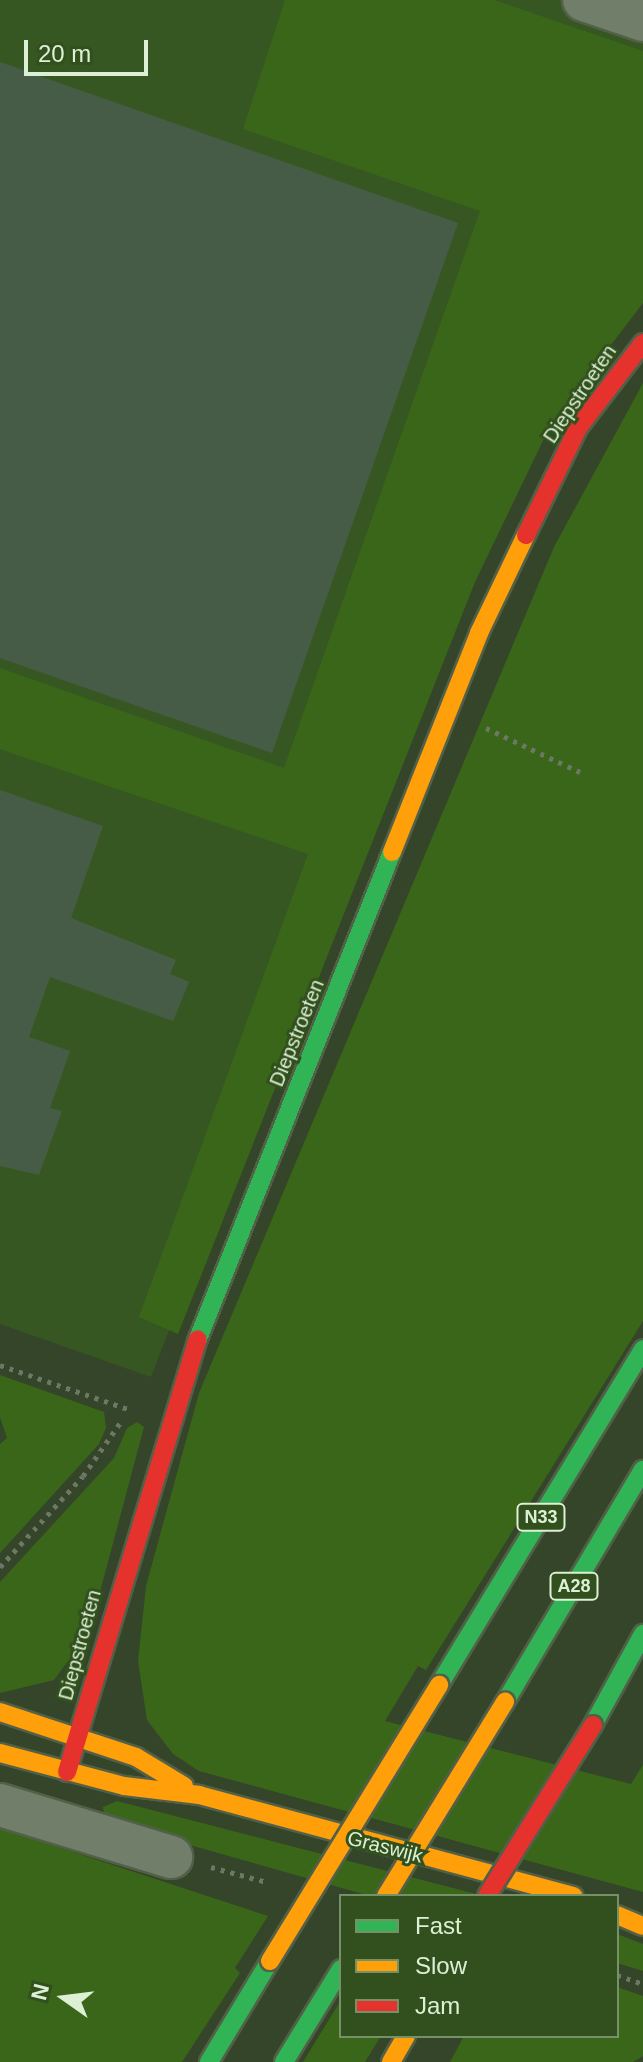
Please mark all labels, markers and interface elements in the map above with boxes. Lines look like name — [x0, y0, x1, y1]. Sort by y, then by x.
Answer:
scale bar — [28, 24, 152, 74]
text: 20 m — [38, 40, 91, 67]
street label: Diepstroeten — [538, 340, 622, 448]
street label: Diepstroeten — [265, 976, 329, 1090]
road number: N33 — [515, 1503, 567, 1531]
road number: A28 — [548, 1572, 600, 1600]
street label: Diepstroeten — [54, 1587, 106, 1703]
street label: Graswijk — [345, 1826, 425, 1868]
legend — [339, 1894, 619, 2038]
text: Fast — [415, 1912, 462, 1939]
text: Slow — [415, 1952, 467, 1979]
north arrow — [24, 1958, 104, 2038]
text: N — [26, 1981, 54, 2003]
text: Jam — [415, 1992, 460, 2019]

